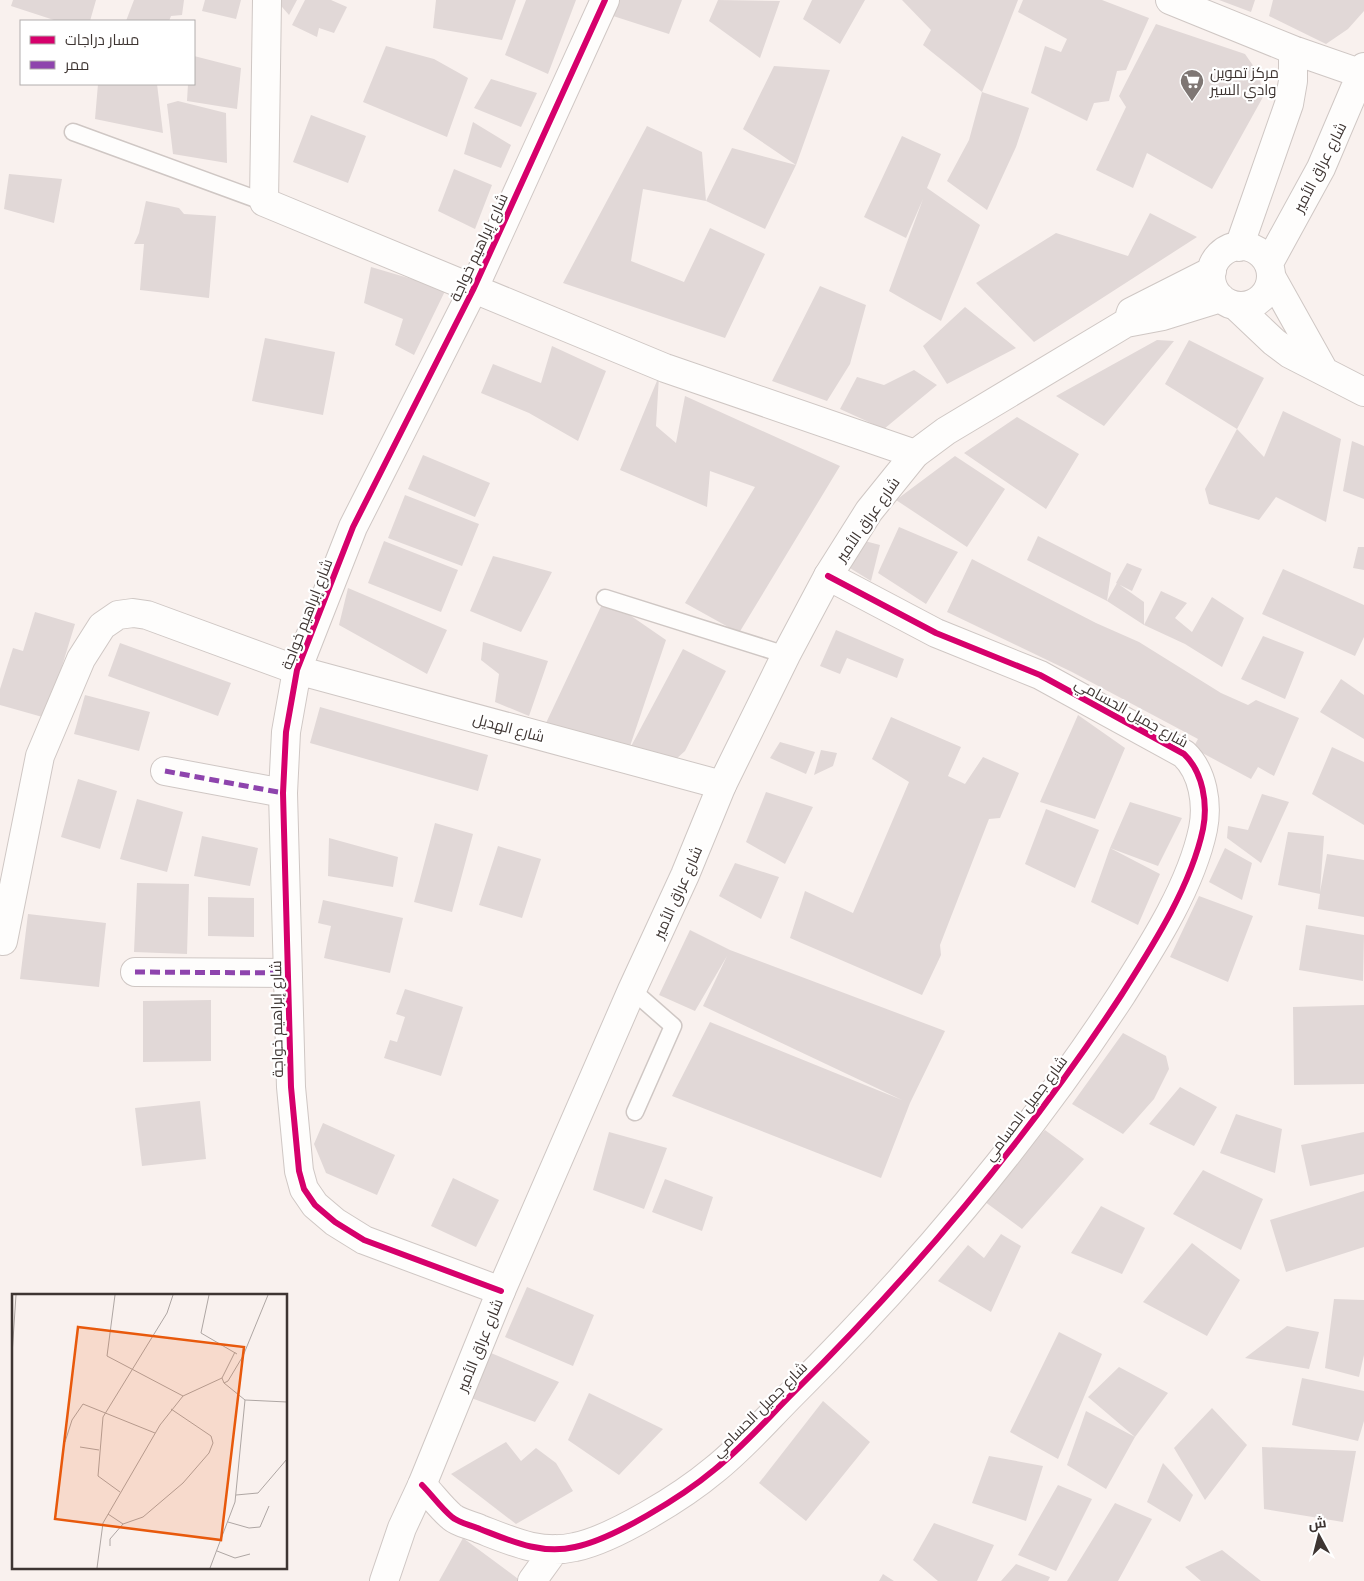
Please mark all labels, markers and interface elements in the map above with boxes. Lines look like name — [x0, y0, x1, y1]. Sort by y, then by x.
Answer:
legend — [20, 20, 195, 85]
text: مسار دراجات — [65, 29, 139, 49]
text: ممر — [64, 54, 89, 74]
place label: مركز تموين وادي السير — [1209, 62, 1279, 102]
supermarket icon: مركز تموين وادي السير — [1179, 68, 1205, 102]
street label: شارع عراق الأمير — [1287, 118, 1352, 217]
street label: شارع إبراهيم خواجة — [444, 190, 514, 305]
street label: شارع عراق الأمير — [830, 473, 905, 567]
street label: شارع إبراهيم خواجة — [276, 556, 338, 673]
street label: شارع جميل الحسامي — [1070, 672, 1192, 754]
street label: شارع الهديل — [471, 708, 547, 748]
street label: شارع عراق الأمير — [647, 843, 708, 943]
street label: شارع إبراهيم خواجة — [265, 960, 289, 1078]
street label: شارع جميل الحسامي — [979, 1051, 1074, 1167]
inset map — [12, 1294, 288, 1568]
street label: شارع عراق الأمير — [451, 1295, 509, 1396]
street label: شارع جميل الحسامي — [707, 1357, 813, 1463]
north arrow — [1294, 1511, 1344, 1561]
text: ش — [1307, 1512, 1327, 1533]

